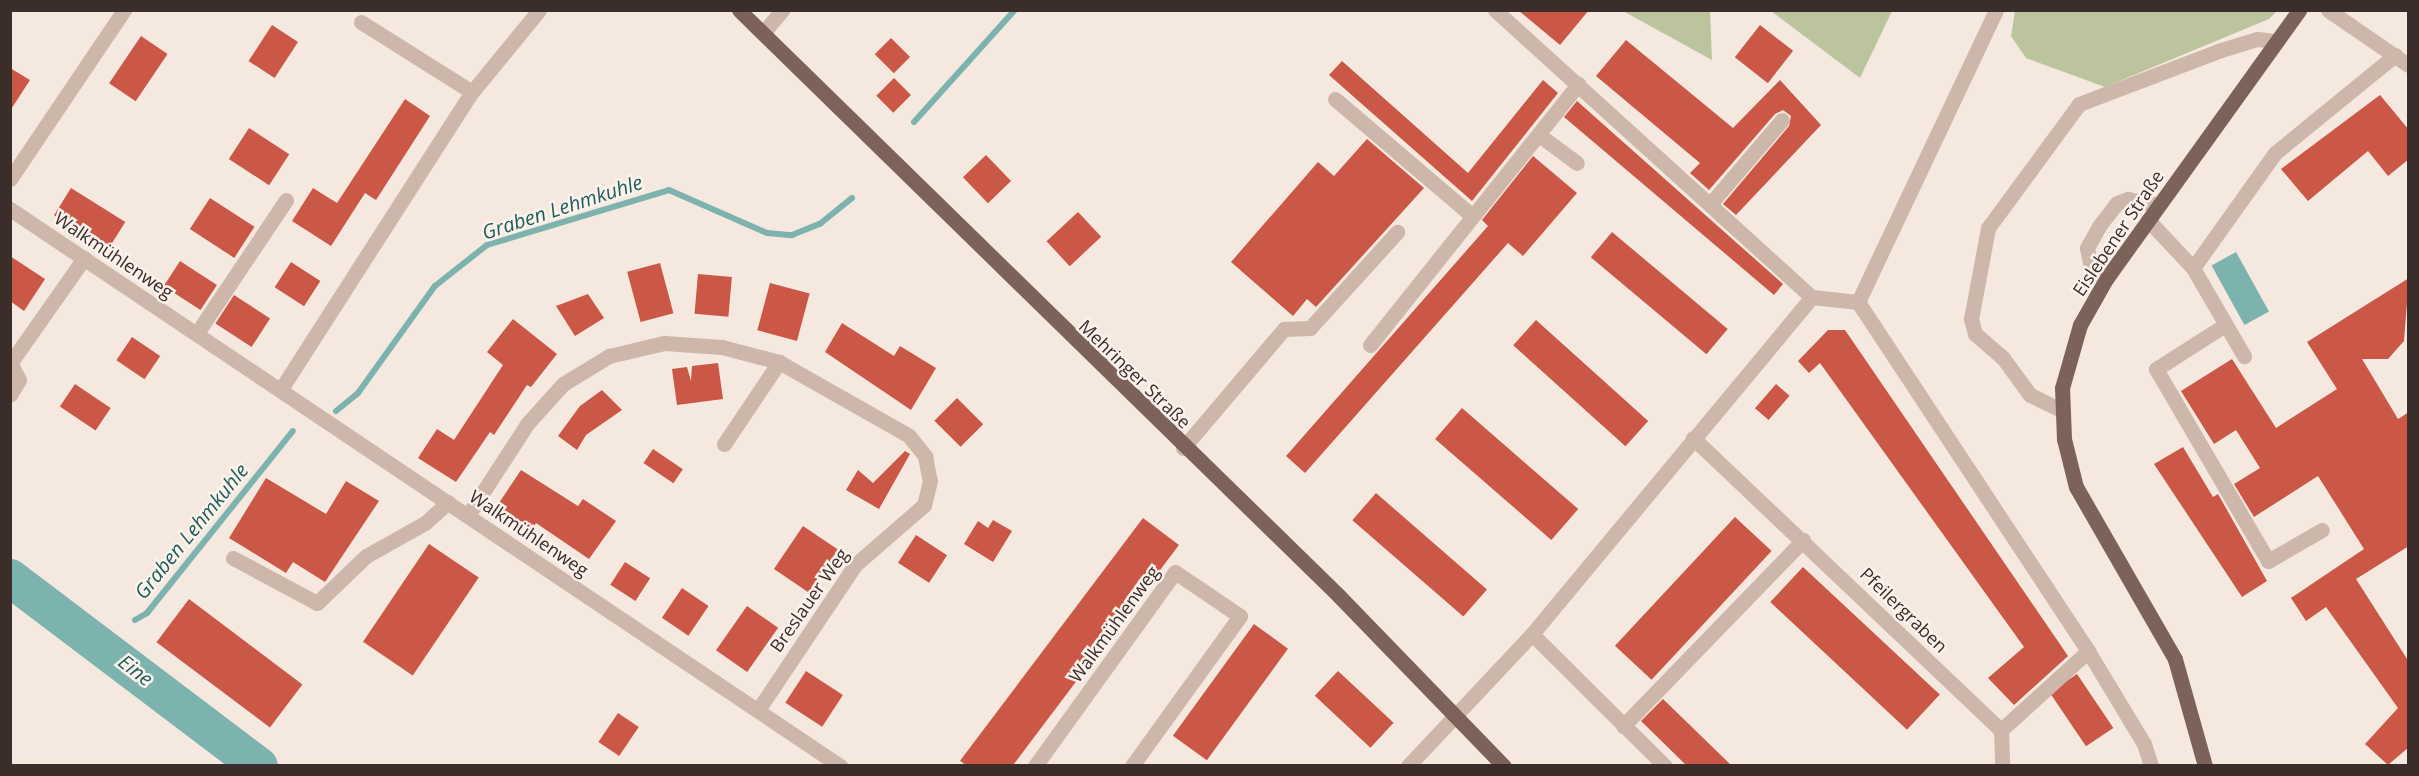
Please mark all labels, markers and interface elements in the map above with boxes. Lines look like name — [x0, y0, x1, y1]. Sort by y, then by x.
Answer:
street label: Eislebener Straße — [2068, 166, 2168, 300]
water label: Graben Lehmkuhle — [479, 170, 645, 244]
street label: Walkmühlenweg — [50, 207, 178, 303]
street label: Mehringer Straße — [1075, 315, 1195, 433]
water label: Graben Lehmkuhle — [129, 458, 253, 604]
street label: Walkmühlenweg — [465, 485, 593, 581]
street label: Breslauer Weg — [765, 544, 853, 656]
street label: Walkmühlenweg — [1064, 561, 1164, 687]
street label: Pfeilergraben — [1856, 563, 1952, 657]
water label: Eine — [114, 649, 158, 691]

